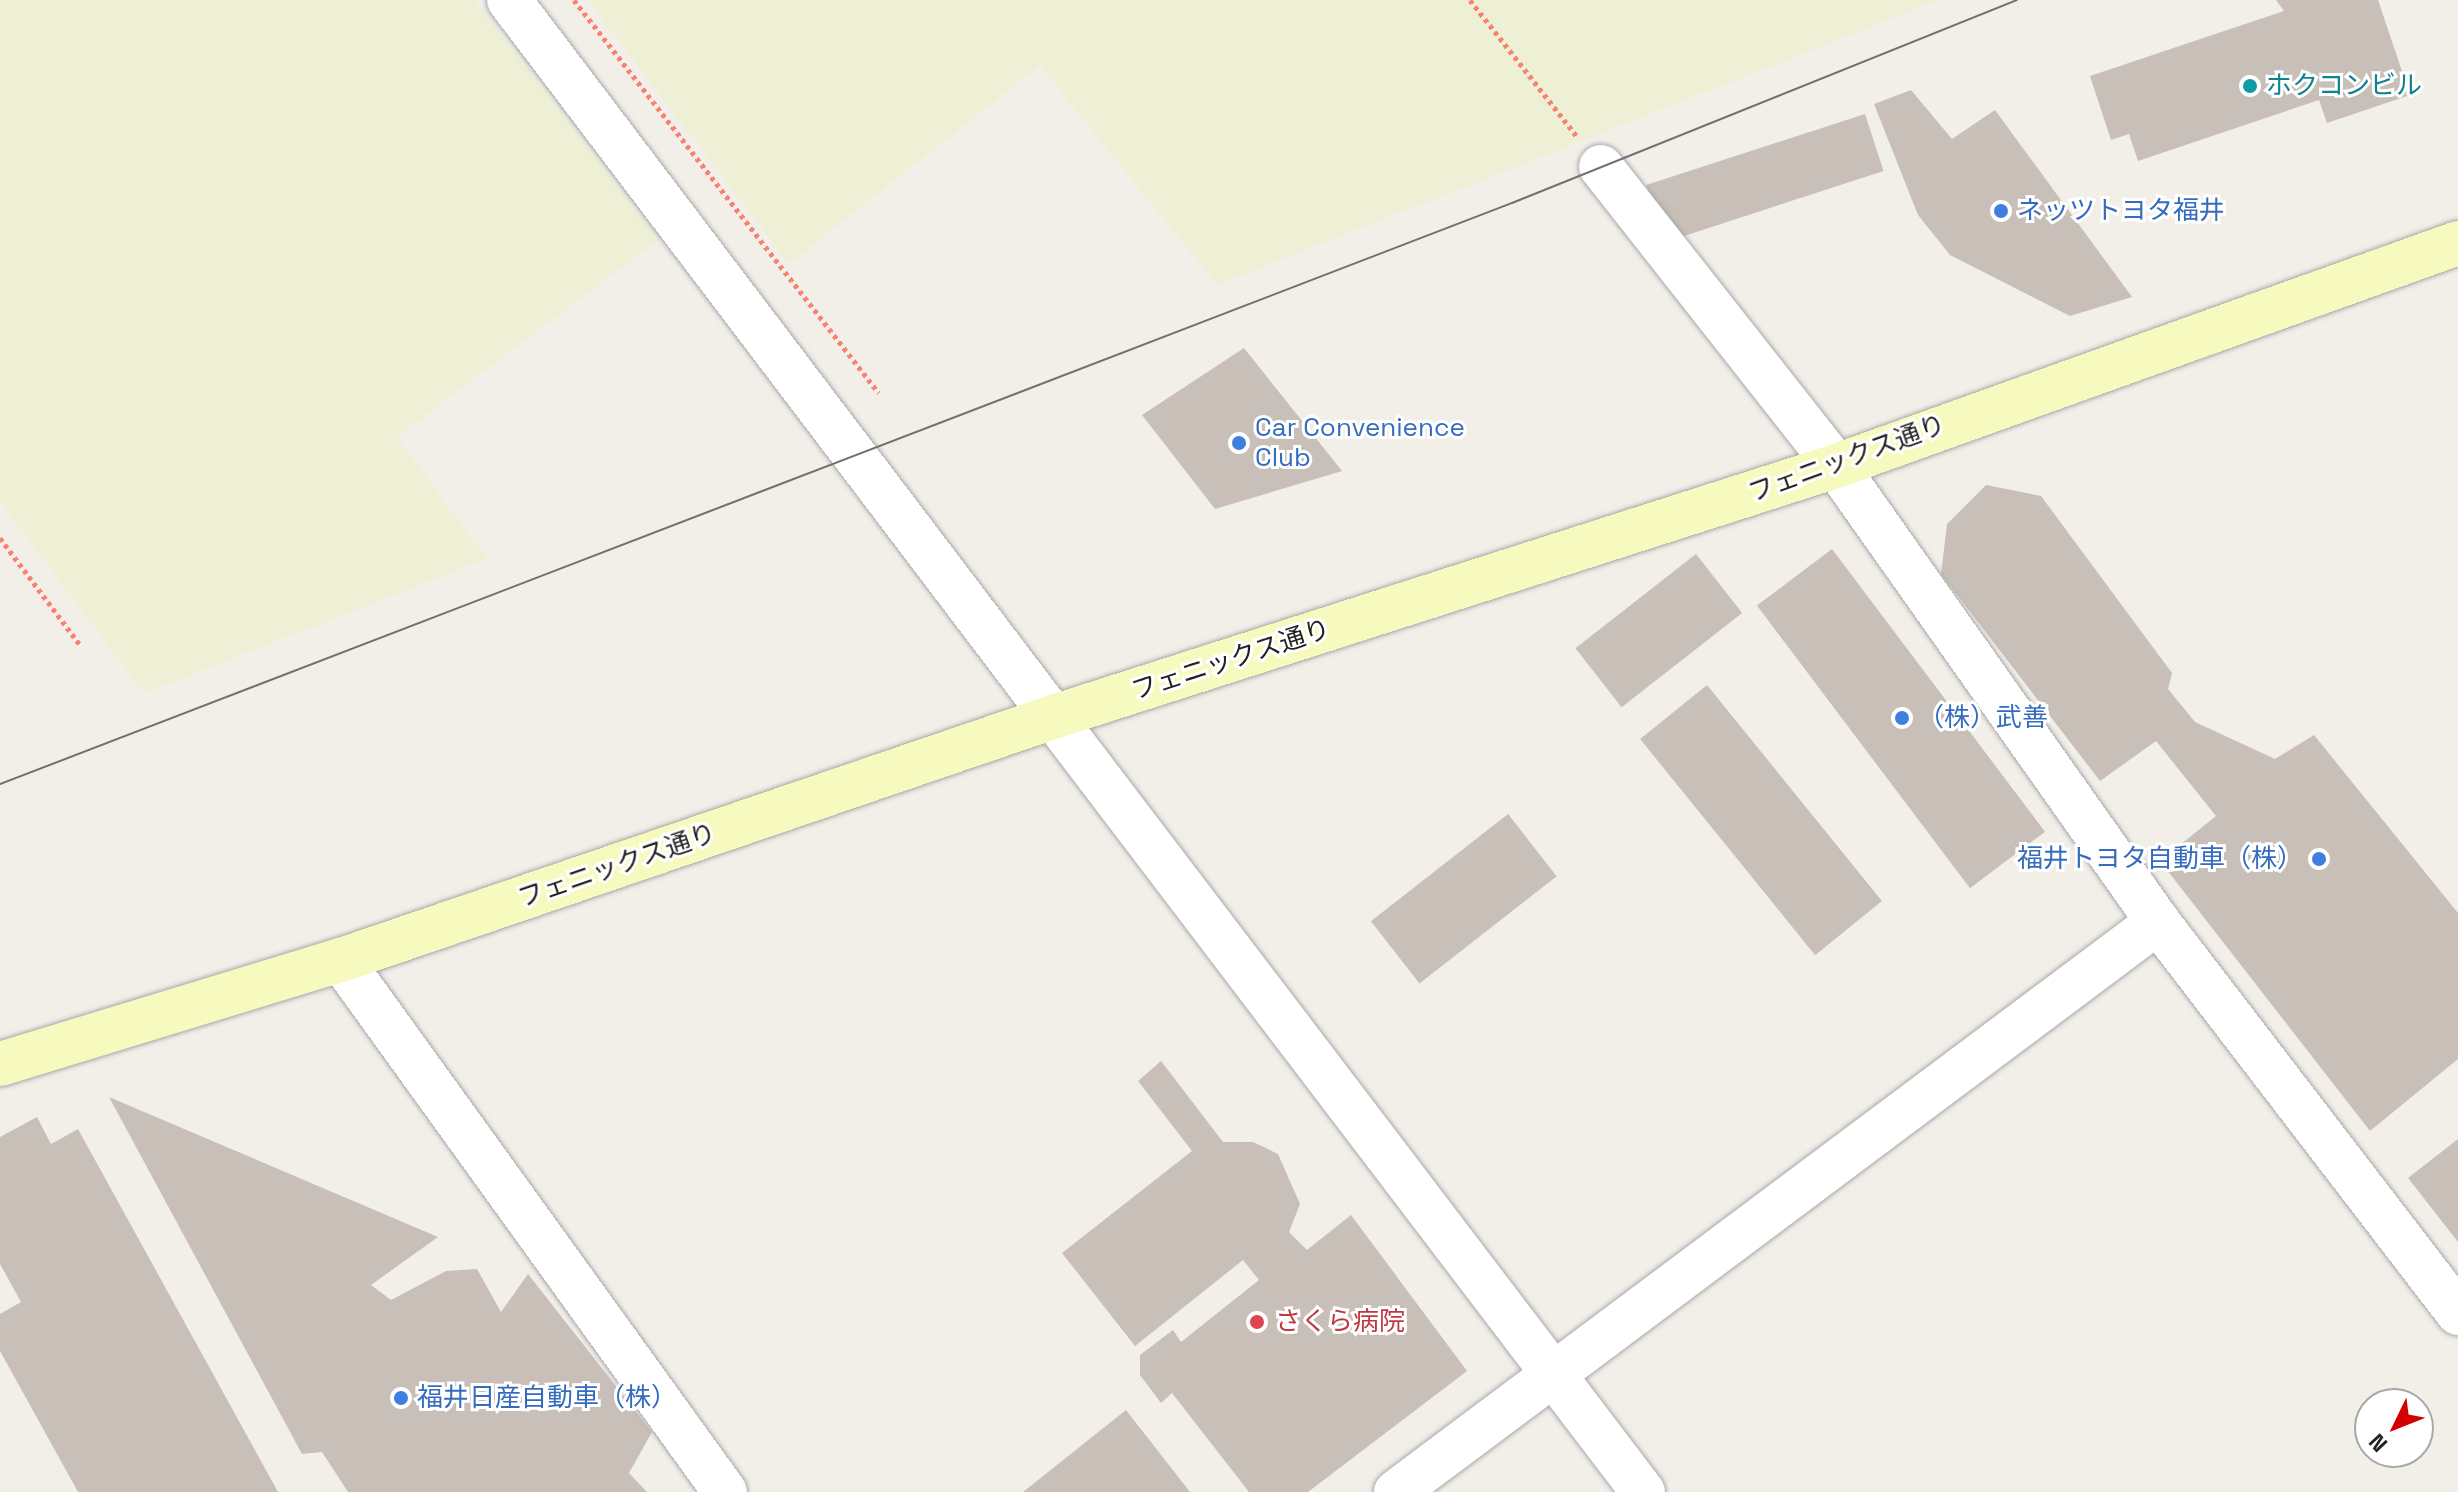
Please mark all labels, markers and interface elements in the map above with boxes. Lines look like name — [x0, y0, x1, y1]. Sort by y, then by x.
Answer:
place label: ホクコンビル — [2266, 70, 2422, 102]
marker: ホクコンビル — [2241, 77, 2259, 95]
place label: ネッツトヨタ福井 — [2017, 195, 2225, 227]
marker: ネッツトヨタ福井 — [1992, 202, 2010, 220]
street label: フェニックス通り — [1744, 409, 1950, 509]
place label: Car Convenience Club — [1255, 412, 1465, 474]
marker: Car Convenience Club — [1230, 434, 1248, 452]
street label: フェニックス通り — [1127, 613, 1335, 707]
place label: （株）武善 — [1918, 702, 2048, 734]
marker: （株）武善 — [1893, 709, 1911, 727]
street label: フェニックス通り — [514, 817, 720, 915]
place label: 福井トヨタ自動車（株） — [2017, 843, 2303, 875]
marker: 福井トヨタ自動車（株） — [2310, 850, 2328, 868]
place label: さくら病院 — [1275, 1306, 1405, 1338]
marker: さくら病院 — [1246, 1311, 1268, 1333]
place label: 福井日産自動車（株） — [417, 1382, 677, 1414]
north arrow — [2354, 1388, 2434, 1468]
marker: 福井日産自動車（株） — [392, 1389, 410, 1407]
text: N — [2363, 1428, 2393, 1458]

